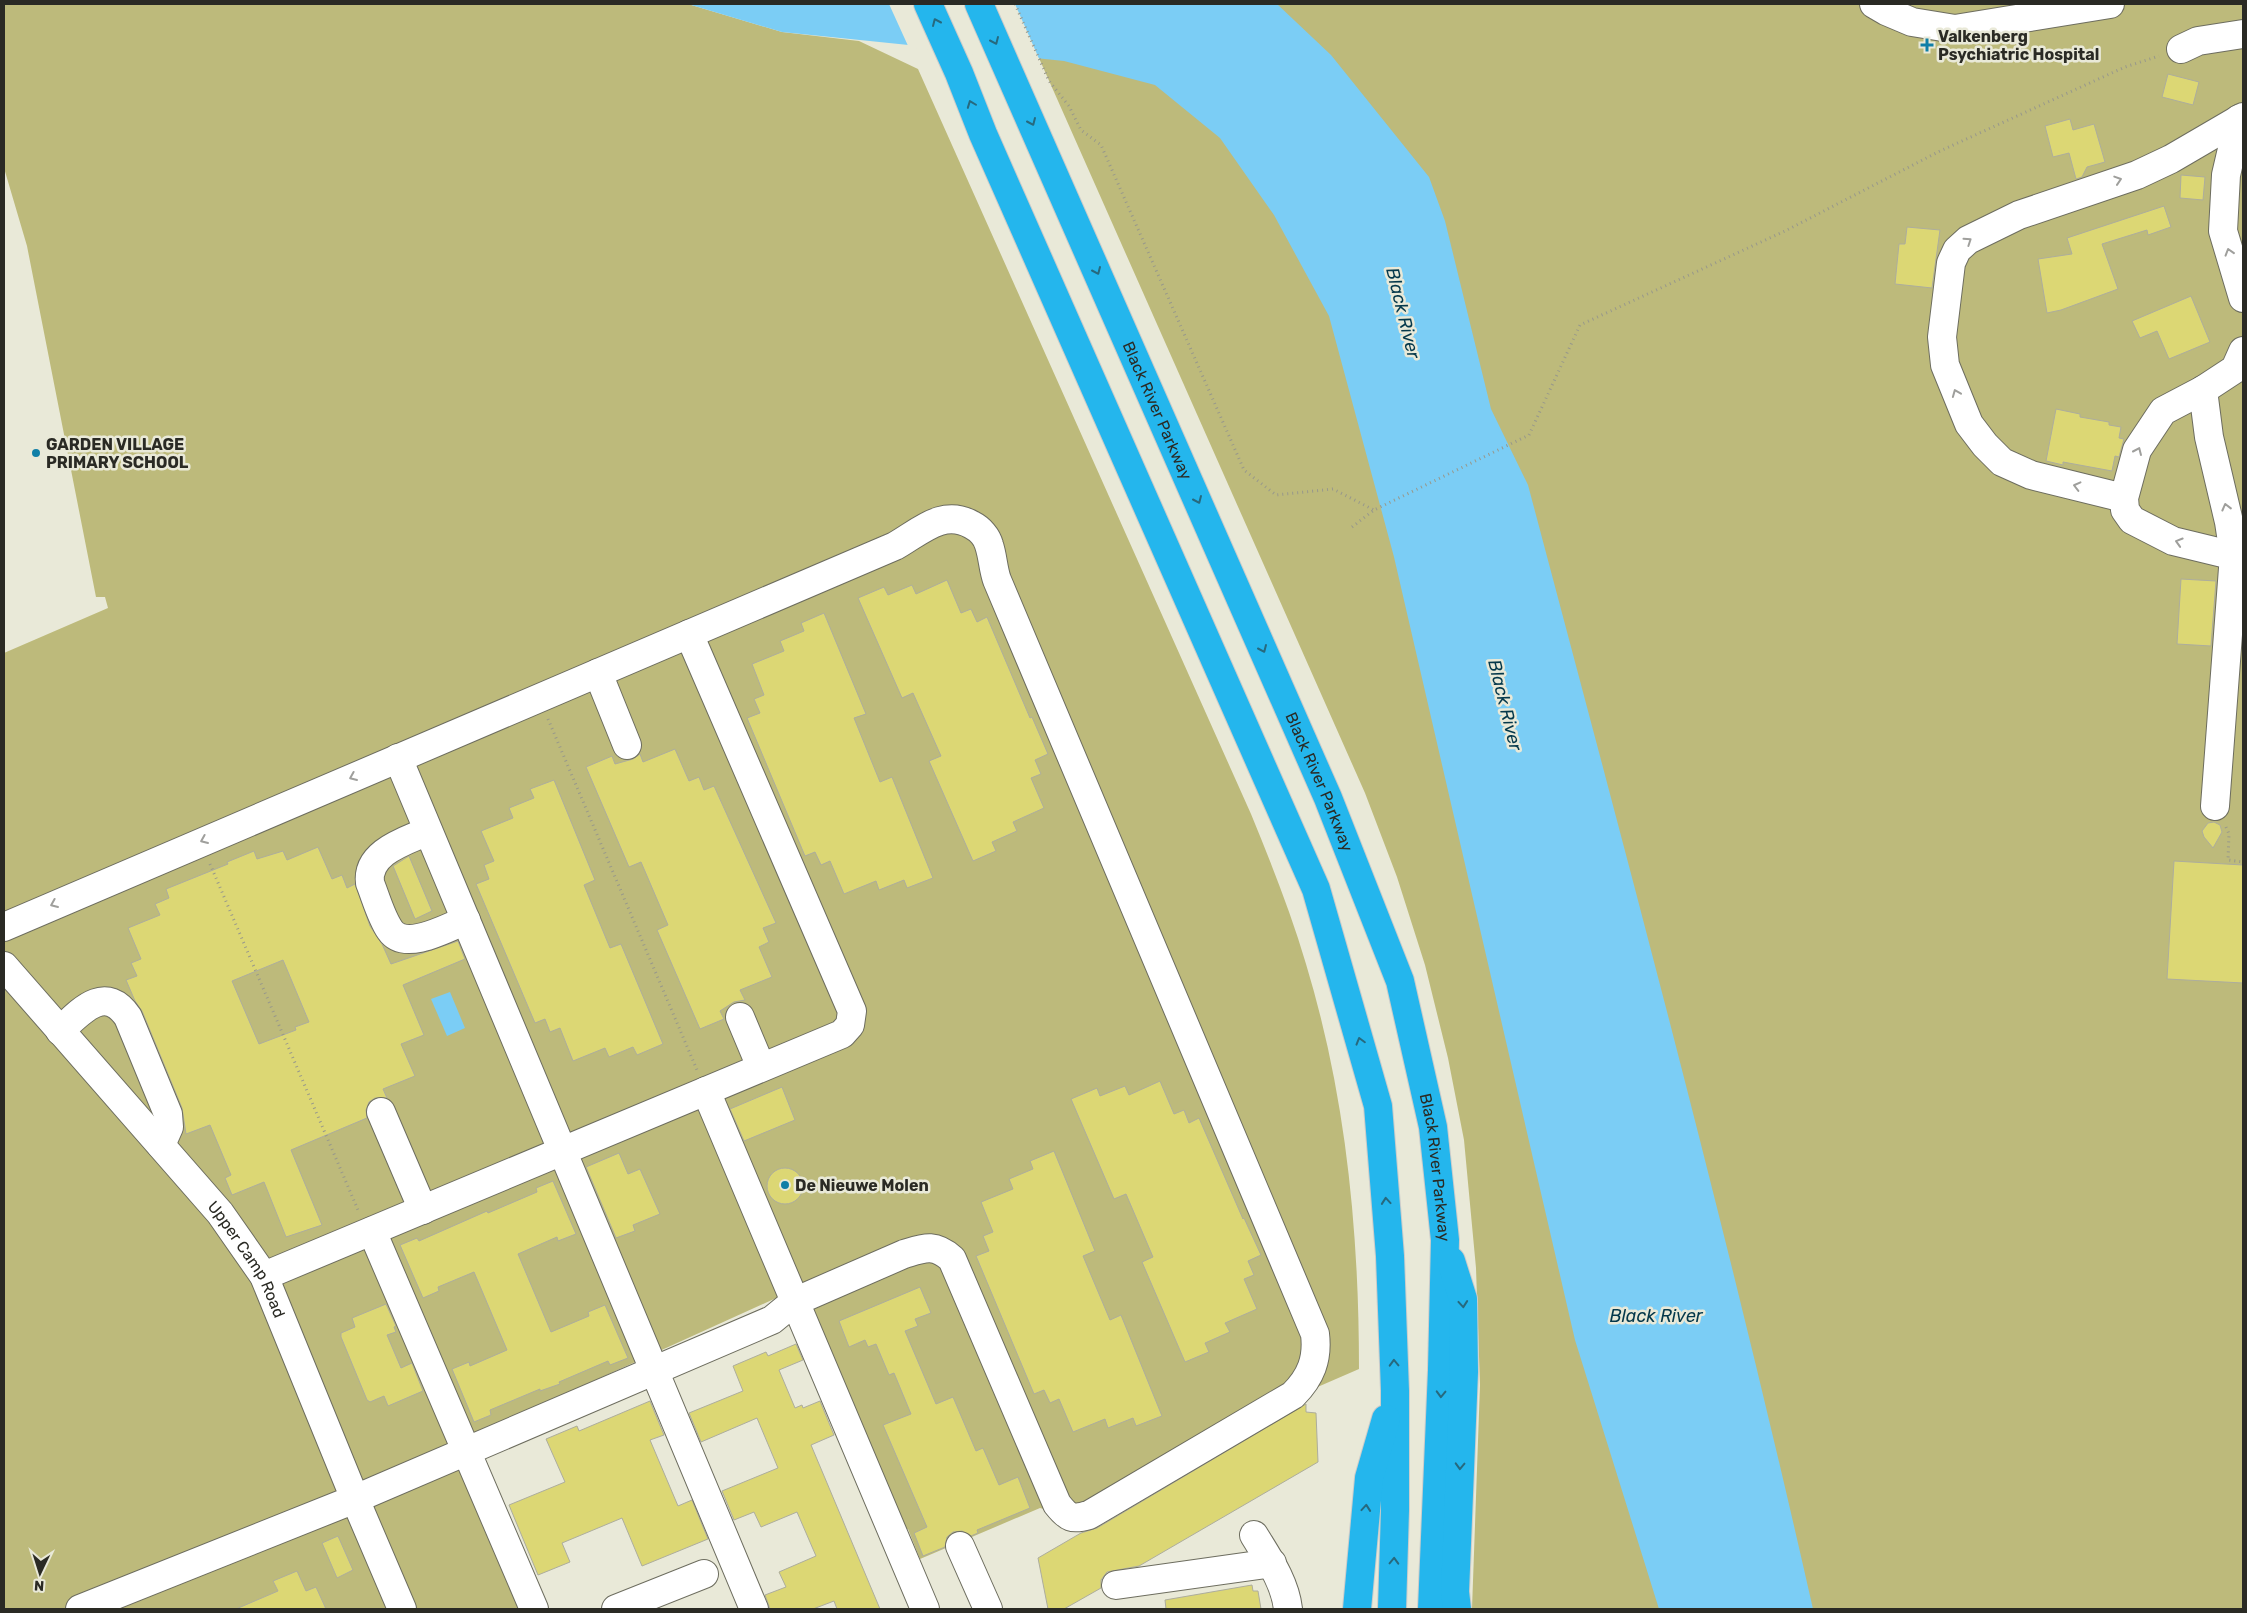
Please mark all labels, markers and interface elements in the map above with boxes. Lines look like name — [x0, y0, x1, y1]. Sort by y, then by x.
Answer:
one-way arrow — [932, 18, 942, 27]
place label: Valkenberg Psychiatric Hospital — [1938, 27, 2099, 64]
one-way arrow — [989, 36, 1000, 45]
marker: Valkenberg Psychiatric Hospital — [1920, 38, 1934, 52]
one-way arrow — [967, 100, 977, 108]
one-way arrow — [1025, 117, 1036, 126]
one-way arrow — [2114, 176, 2122, 186]
one-way arrow — [1963, 238, 1972, 247]
one-way arrow — [2225, 248, 2235, 256]
water label: Black River — [1381, 265, 1425, 362]
one-way arrow — [1091, 266, 1102, 275]
street label: Black River Parkway — [1119, 338, 1196, 483]
one-way arrow — [1952, 389, 1963, 398]
place label: GARDEN VILLAGE PRIMARY SCHOOL — [46, 435, 189, 472]
marker: GARDEN VILLAGE PRIMARY SCHOOL — [30, 447, 42, 459]
one-way arrow — [2132, 447, 2143, 456]
one-way arrow — [2072, 481, 2081, 492]
one-way arrow — [1191, 495, 1202, 504]
one-way arrow — [2221, 503, 2232, 512]
one-way arrow — [2175, 538, 2183, 548]
one-way arrow — [1256, 644, 1267, 653]
water label: Black River — [1483, 657, 1527, 754]
street label: Black River Parkway — [1282, 709, 1358, 854]
one-way arrow — [349, 770, 358, 781]
one-way arrow — [200, 834, 209, 845]
one-way arrow — [50, 897, 59, 908]
one-way arrow — [1355, 1038, 1365, 1046]
street label: Black River Parkway — [1416, 1091, 1455, 1243]
place label: De Nieuwe Molen — [795, 1176, 929, 1195]
marker: De Nieuwe Molen — [779, 1179, 791, 1191]
street label: Upper Camp Road — [204, 1197, 289, 1320]
one-way arrow — [1380, 1197, 1391, 1205]
one-way arrow — [1457, 1300, 1468, 1308]
water label: Black River — [1609, 1305, 1704, 1327]
one-way arrow — [1388, 1359, 1399, 1367]
one-way arrow — [1436, 1390, 1447, 1398]
one-way arrow — [1455, 1462, 1466, 1470]
one-way arrow — [1360, 1504, 1371, 1512]
north arrow — [15, 1548, 65, 1598]
one-way arrow — [1389, 1556, 1399, 1564]
text: N — [34, 1577, 45, 1594]

